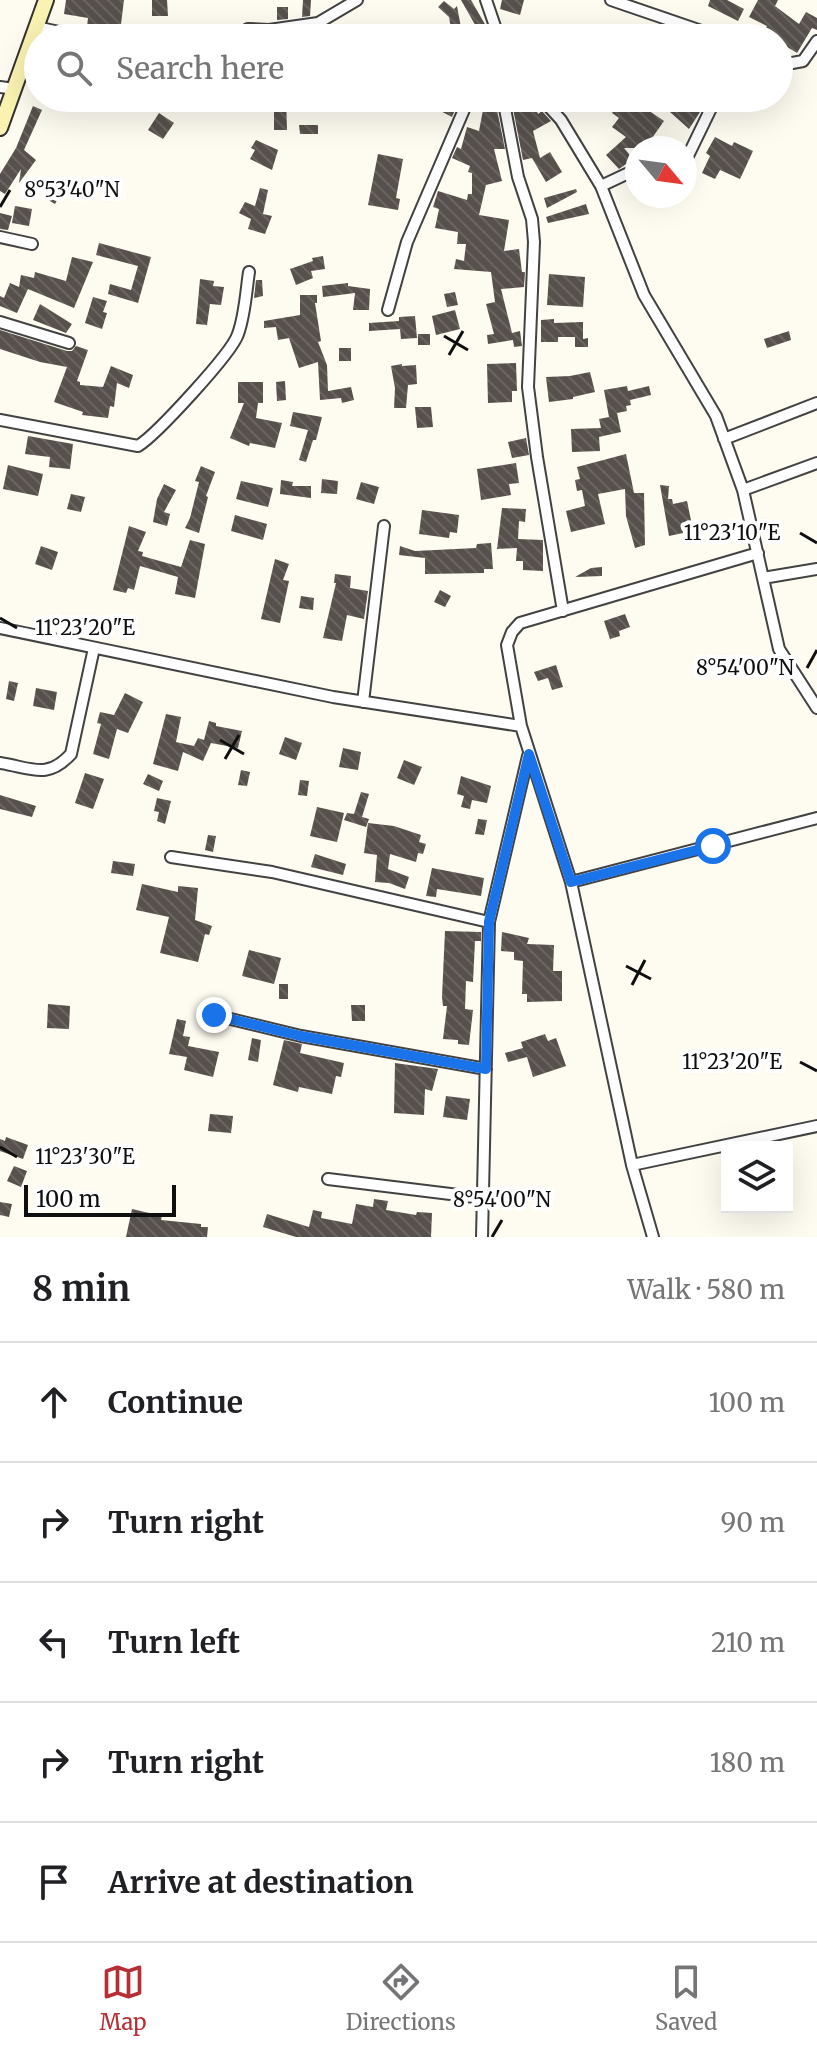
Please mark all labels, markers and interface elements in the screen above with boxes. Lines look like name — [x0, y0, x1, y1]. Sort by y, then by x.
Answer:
search box — [24, 24, 793, 112]
icon: search — [52, 46, 96, 90]
text: Search here — [116, 49, 284, 87]
north arrow — [625, 136, 697, 208]
text: 8°53'40"N — [24, 177, 120, 202]
text: 11°23'10"E — [684, 520, 780, 545]
text: 11°23'20"E — [35, 615, 135, 640]
text: 8°54'00"N — [696, 655, 795, 680]
route start — [695, 828, 731, 864]
route end — [196, 997, 232, 1033]
text: 11°23'20"E — [682, 1049, 782, 1074]
map controls — [721, 1141, 793, 1213]
button: layers — [721, 1141, 793, 1213]
text: 11°23'30"E — [35, 1144, 135, 1169]
scale bar — [24, 1181, 176, 1217]
text: 100 m — [36, 1185, 101, 1213]
text: 8°54'00"N — [453, 1187, 552, 1212]
text: 8 min — [32, 1268, 130, 1310]
text: Walk · 580 m — [627, 1273, 785, 1306]
icon: ahead — [32, 1380, 76, 1424]
text: Continue — [108, 1383, 243, 1421]
text: 100 m — [709, 1386, 785, 1419]
icon: right — [32, 1500, 76, 1544]
text: Turn right — [108, 1503, 264, 1541]
text: 90 m — [721, 1506, 785, 1539]
icon: left — [32, 1620, 76, 1664]
text: Turn left — [108, 1623, 240, 1661]
text: 210 m — [711, 1626, 785, 1659]
icon: right — [32, 1740, 76, 1784]
text: Turn right — [108, 1743, 264, 1781]
text: 180 m — [710, 1746, 785, 1779]
icon: arrive — [32, 1860, 76, 1904]
text: Arrive at destination — [108, 1863, 414, 1901]
tab: Map — [100, 1960, 147, 2036]
tab: Directions — [346, 1960, 456, 2036]
tab: Saved — [655, 1960, 717, 2036]

